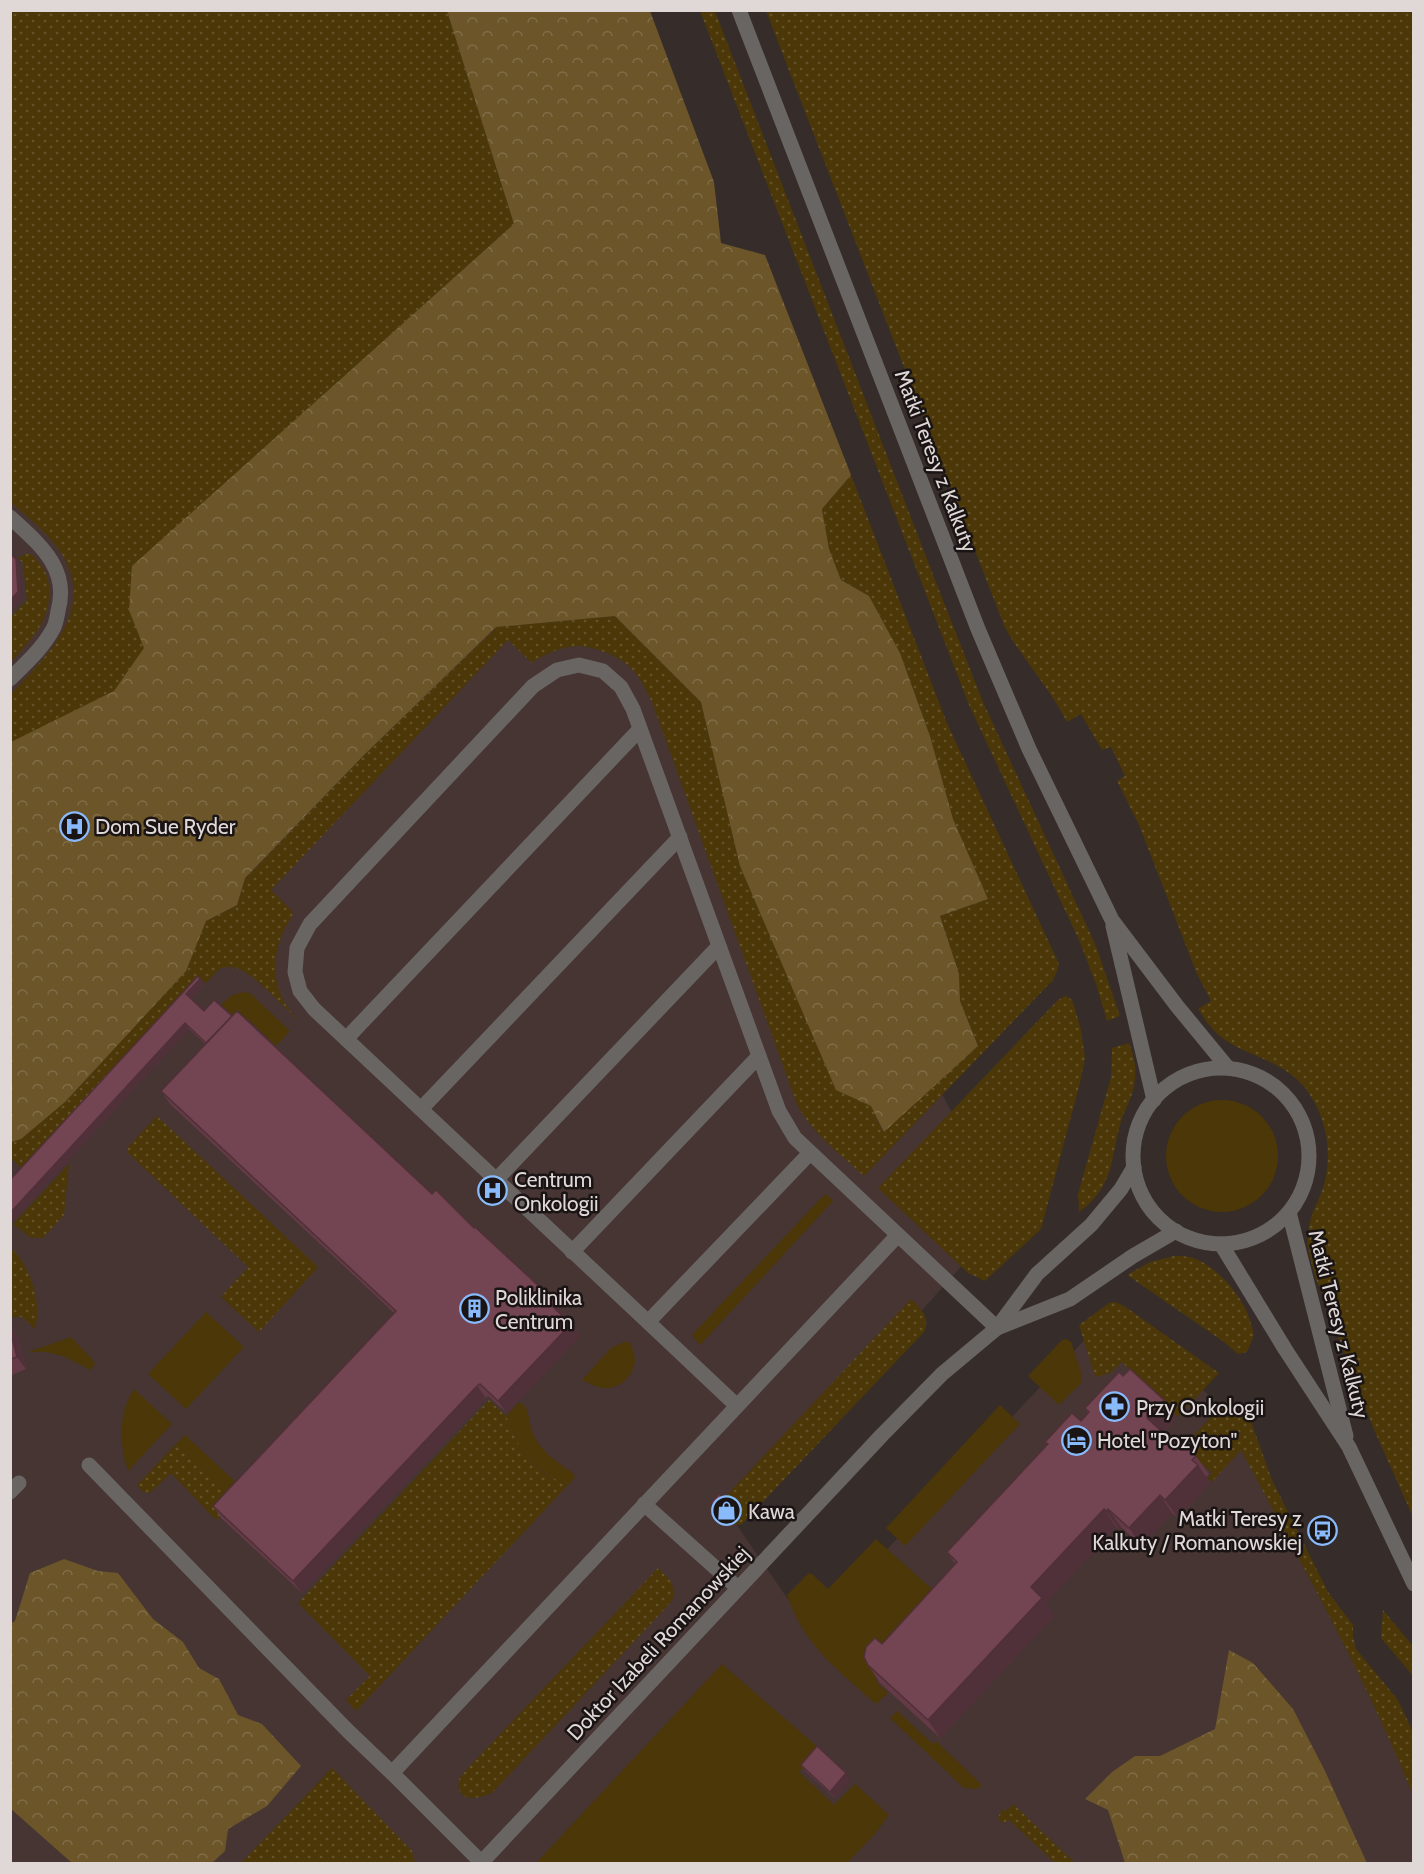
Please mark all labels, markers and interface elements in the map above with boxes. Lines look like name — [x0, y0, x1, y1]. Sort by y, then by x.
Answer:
street label: Matki Teresy z Kalkuty — [890, 366, 982, 556]
hospital icon: Dom Sue Ryder — [58, 810, 90, 842]
place label: Dom Sue Ryder — [95, 814, 236, 839]
place label: Centrum Onkologii — [514, 1167, 598, 1216]
hospital icon: Centrum Onkologii — [477, 1175, 509, 1207]
street label: Matki Teresy z Kalkuty — [1303, 1227, 1375, 1421]
place label: Poliklinika Centrum — [495, 1285, 582, 1334]
building icon: Poliklinika Centrum — [458, 1293, 490, 1325]
pharmacy icon: Przy Onkologii — [1099, 1391, 1131, 1423]
place label: Przy Onkologii — [1136, 1395, 1264, 1420]
hotel icon: Hotel "Pozyton" — [1060, 1424, 1092, 1456]
place label: Hotel "Pozyton" — [1097, 1428, 1237, 1453]
shop icon: Kawa — [711, 1495, 743, 1527]
place label: Kawa — [748, 1499, 795, 1524]
place label: Matki Teresy z Kalkuty / Romanowskiej — [1092, 1506, 1302, 1556]
bus stop icon: Matki Teresy z Kalkuty / Romanowskiej — [1307, 1514, 1339, 1546]
street label: Doktor Izabeli Romanowskiej — [562, 1541, 755, 1746]

